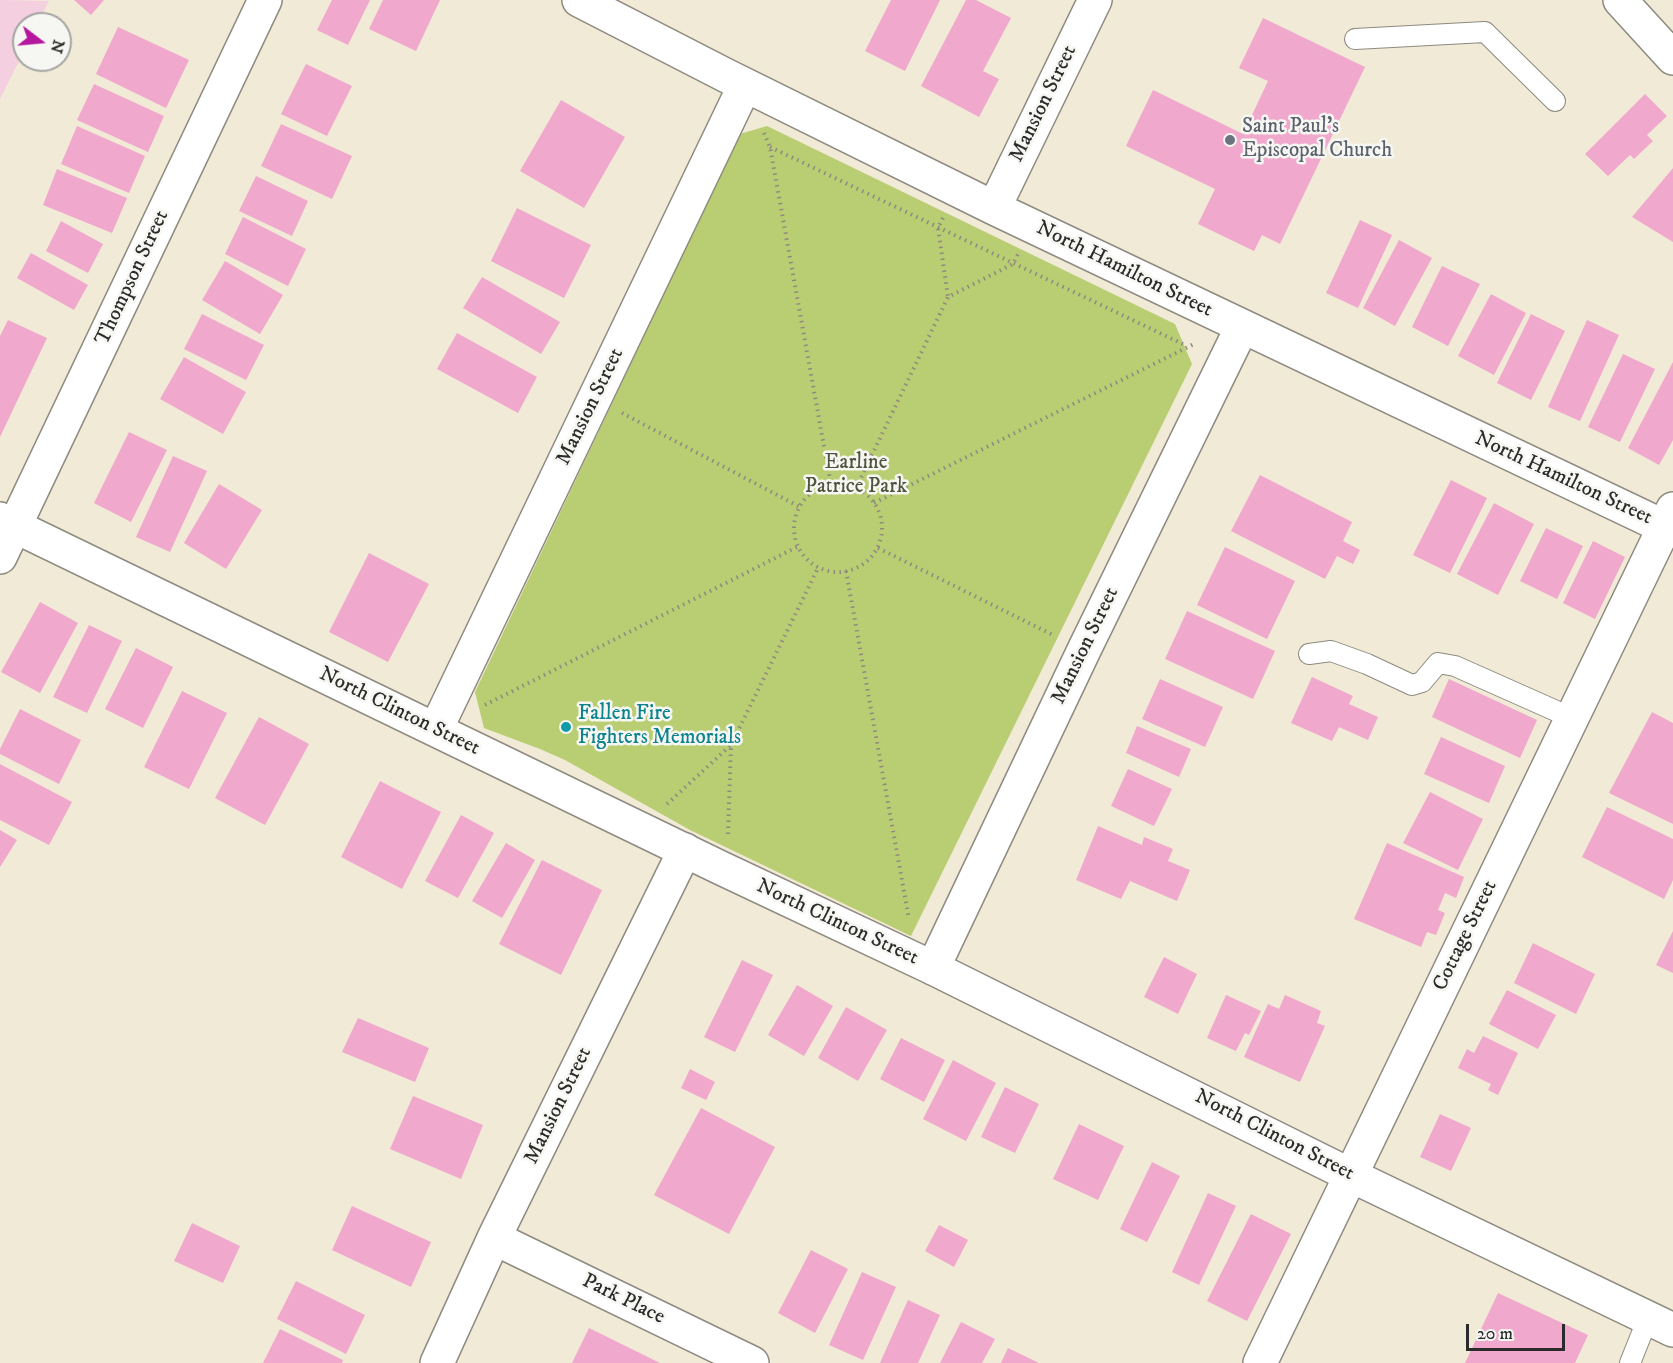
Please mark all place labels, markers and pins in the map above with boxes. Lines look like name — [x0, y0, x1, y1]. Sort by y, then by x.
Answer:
place label: Saint Paul's Episcopal Church — [1242, 115, 1392, 165]
marker: Saint Paul's Episcopal Church — [1223, 133, 1237, 147]
place label: Fallen Fire Fighters Memorials — [578, 702, 741, 752]
marker: Fallen Fire Fighters Memorials — [559, 720, 573, 734]

